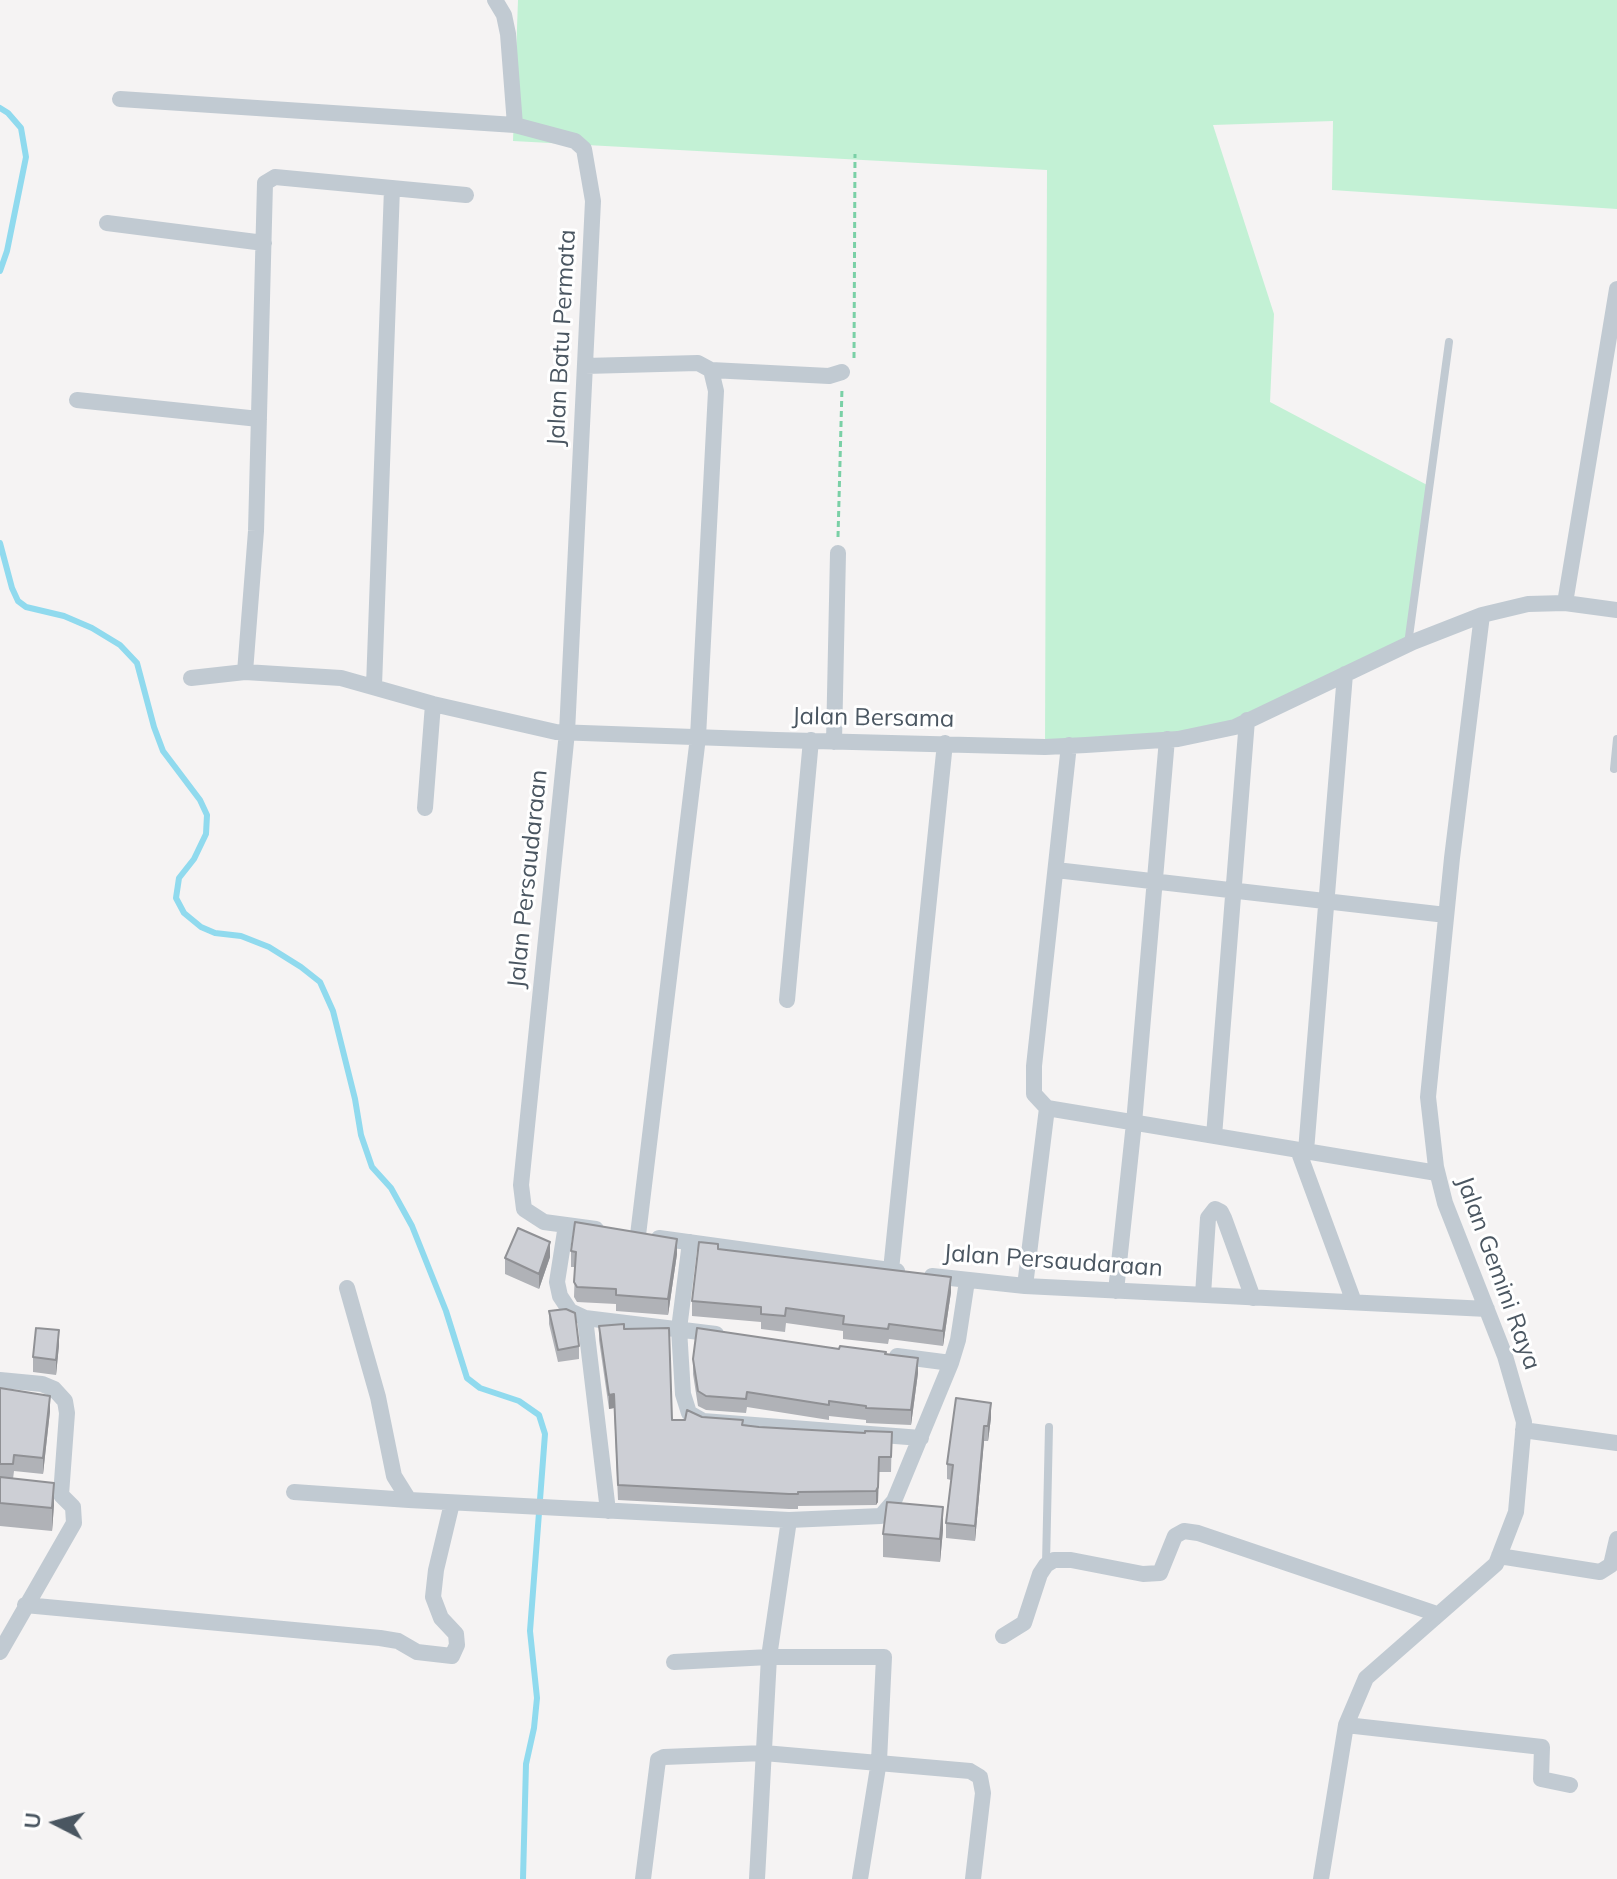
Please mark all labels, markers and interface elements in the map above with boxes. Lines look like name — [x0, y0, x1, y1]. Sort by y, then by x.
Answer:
street label: Jalan Batu Permata — [542, 229, 582, 447]
street label: Jalan Bersama — [792, 702, 954, 734]
street label: Jalan Persaudaraan — [502, 768, 554, 990]
street label: Jalan Gemini Raya — [1450, 1172, 1546, 1374]
street label: Jalan Persaudaraan — [942, 1239, 1164, 1283]
north arrow — [16, 1783, 96, 1863]
text: U — [17, 1811, 47, 1830]

